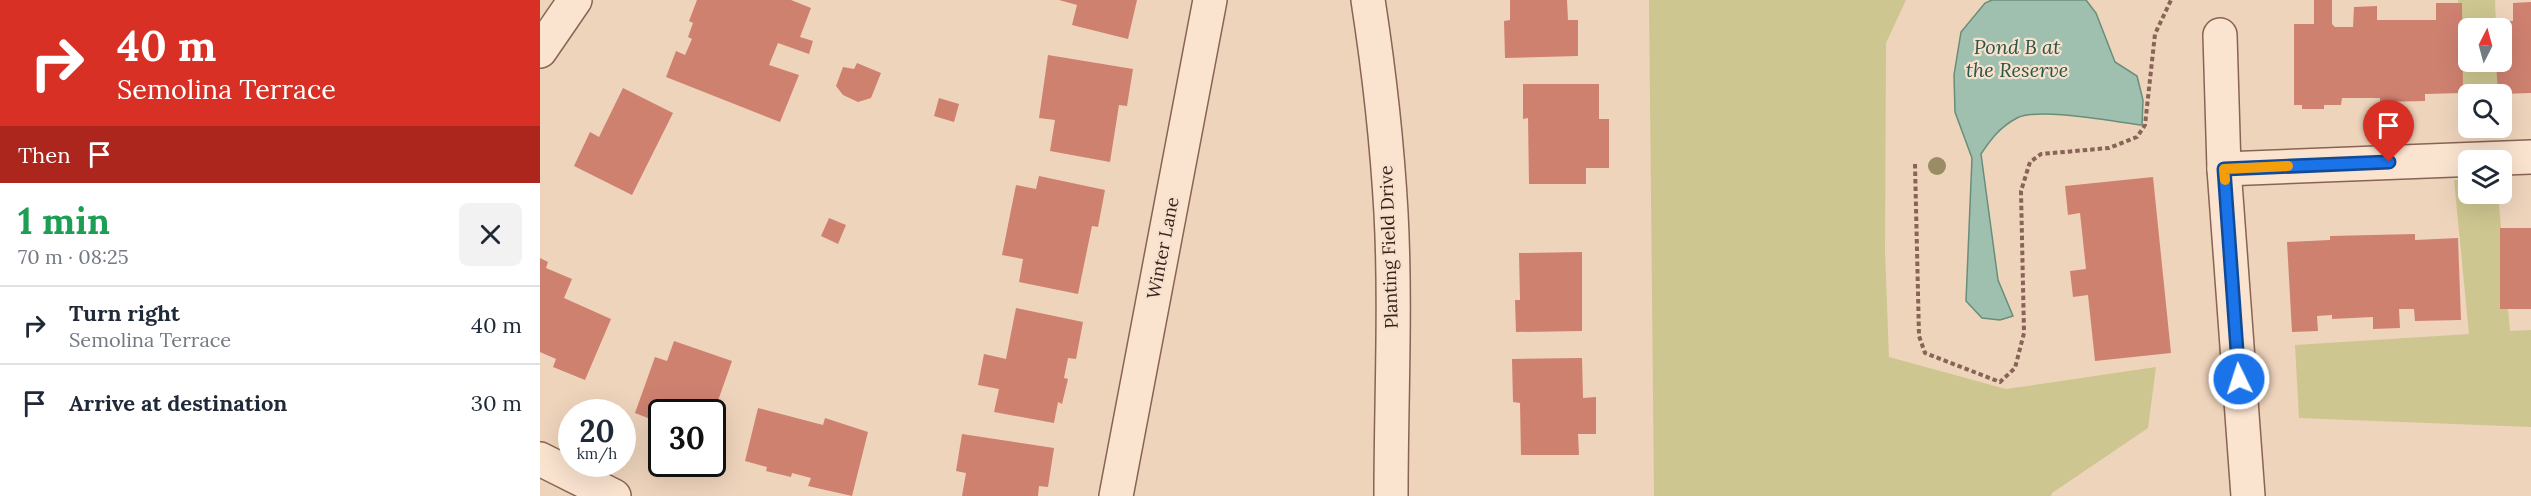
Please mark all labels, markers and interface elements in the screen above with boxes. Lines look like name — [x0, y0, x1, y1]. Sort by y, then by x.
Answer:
north arrow — [2458, 18, 2512, 72]
map controls — [2458, 18, 2512, 204]
text: 40 m — [117, 19, 216, 73]
icon: right — [18, 24, 96, 102]
water label: Pond B at the Reserve — [1966, 34, 2068, 82]
text: Semolina Terrace — [117, 72, 336, 106]
button: search — [2458, 84, 2512, 138]
pin — [2363, 100, 2414, 162]
icon: arrive — [2372, 109, 2405, 142]
icon: arrive — [83, 138, 116, 171]
text: Then — [18, 141, 71, 169]
button: layers — [2458, 150, 2512, 204]
street label: Planting Field Drive — [1374, 165, 1403, 329]
street label: Winter Lane — [1141, 195, 1184, 301]
text: 1 min — [18, 198, 110, 244]
button: close — [459, 203, 522, 266]
text: 70 m · 08:25 — [18, 244, 129, 269]
text: Turn right — [69, 299, 180, 327]
icon: right — [18, 309, 51, 342]
text: 40 m — [471, 311, 522, 339]
text: Semolina Terrace — [69, 327, 231, 352]
position arrow — [2207, 347, 2271, 411]
icon: arrive — [18, 387, 51, 420]
text: Arrive at destination — [69, 389, 287, 417]
text: 30 m — [471, 389, 522, 417]
speed limit sign: 30 — [648, 399, 726, 477]
text: 20 — [579, 412, 615, 450]
text: km/h — [577, 444, 617, 463]

